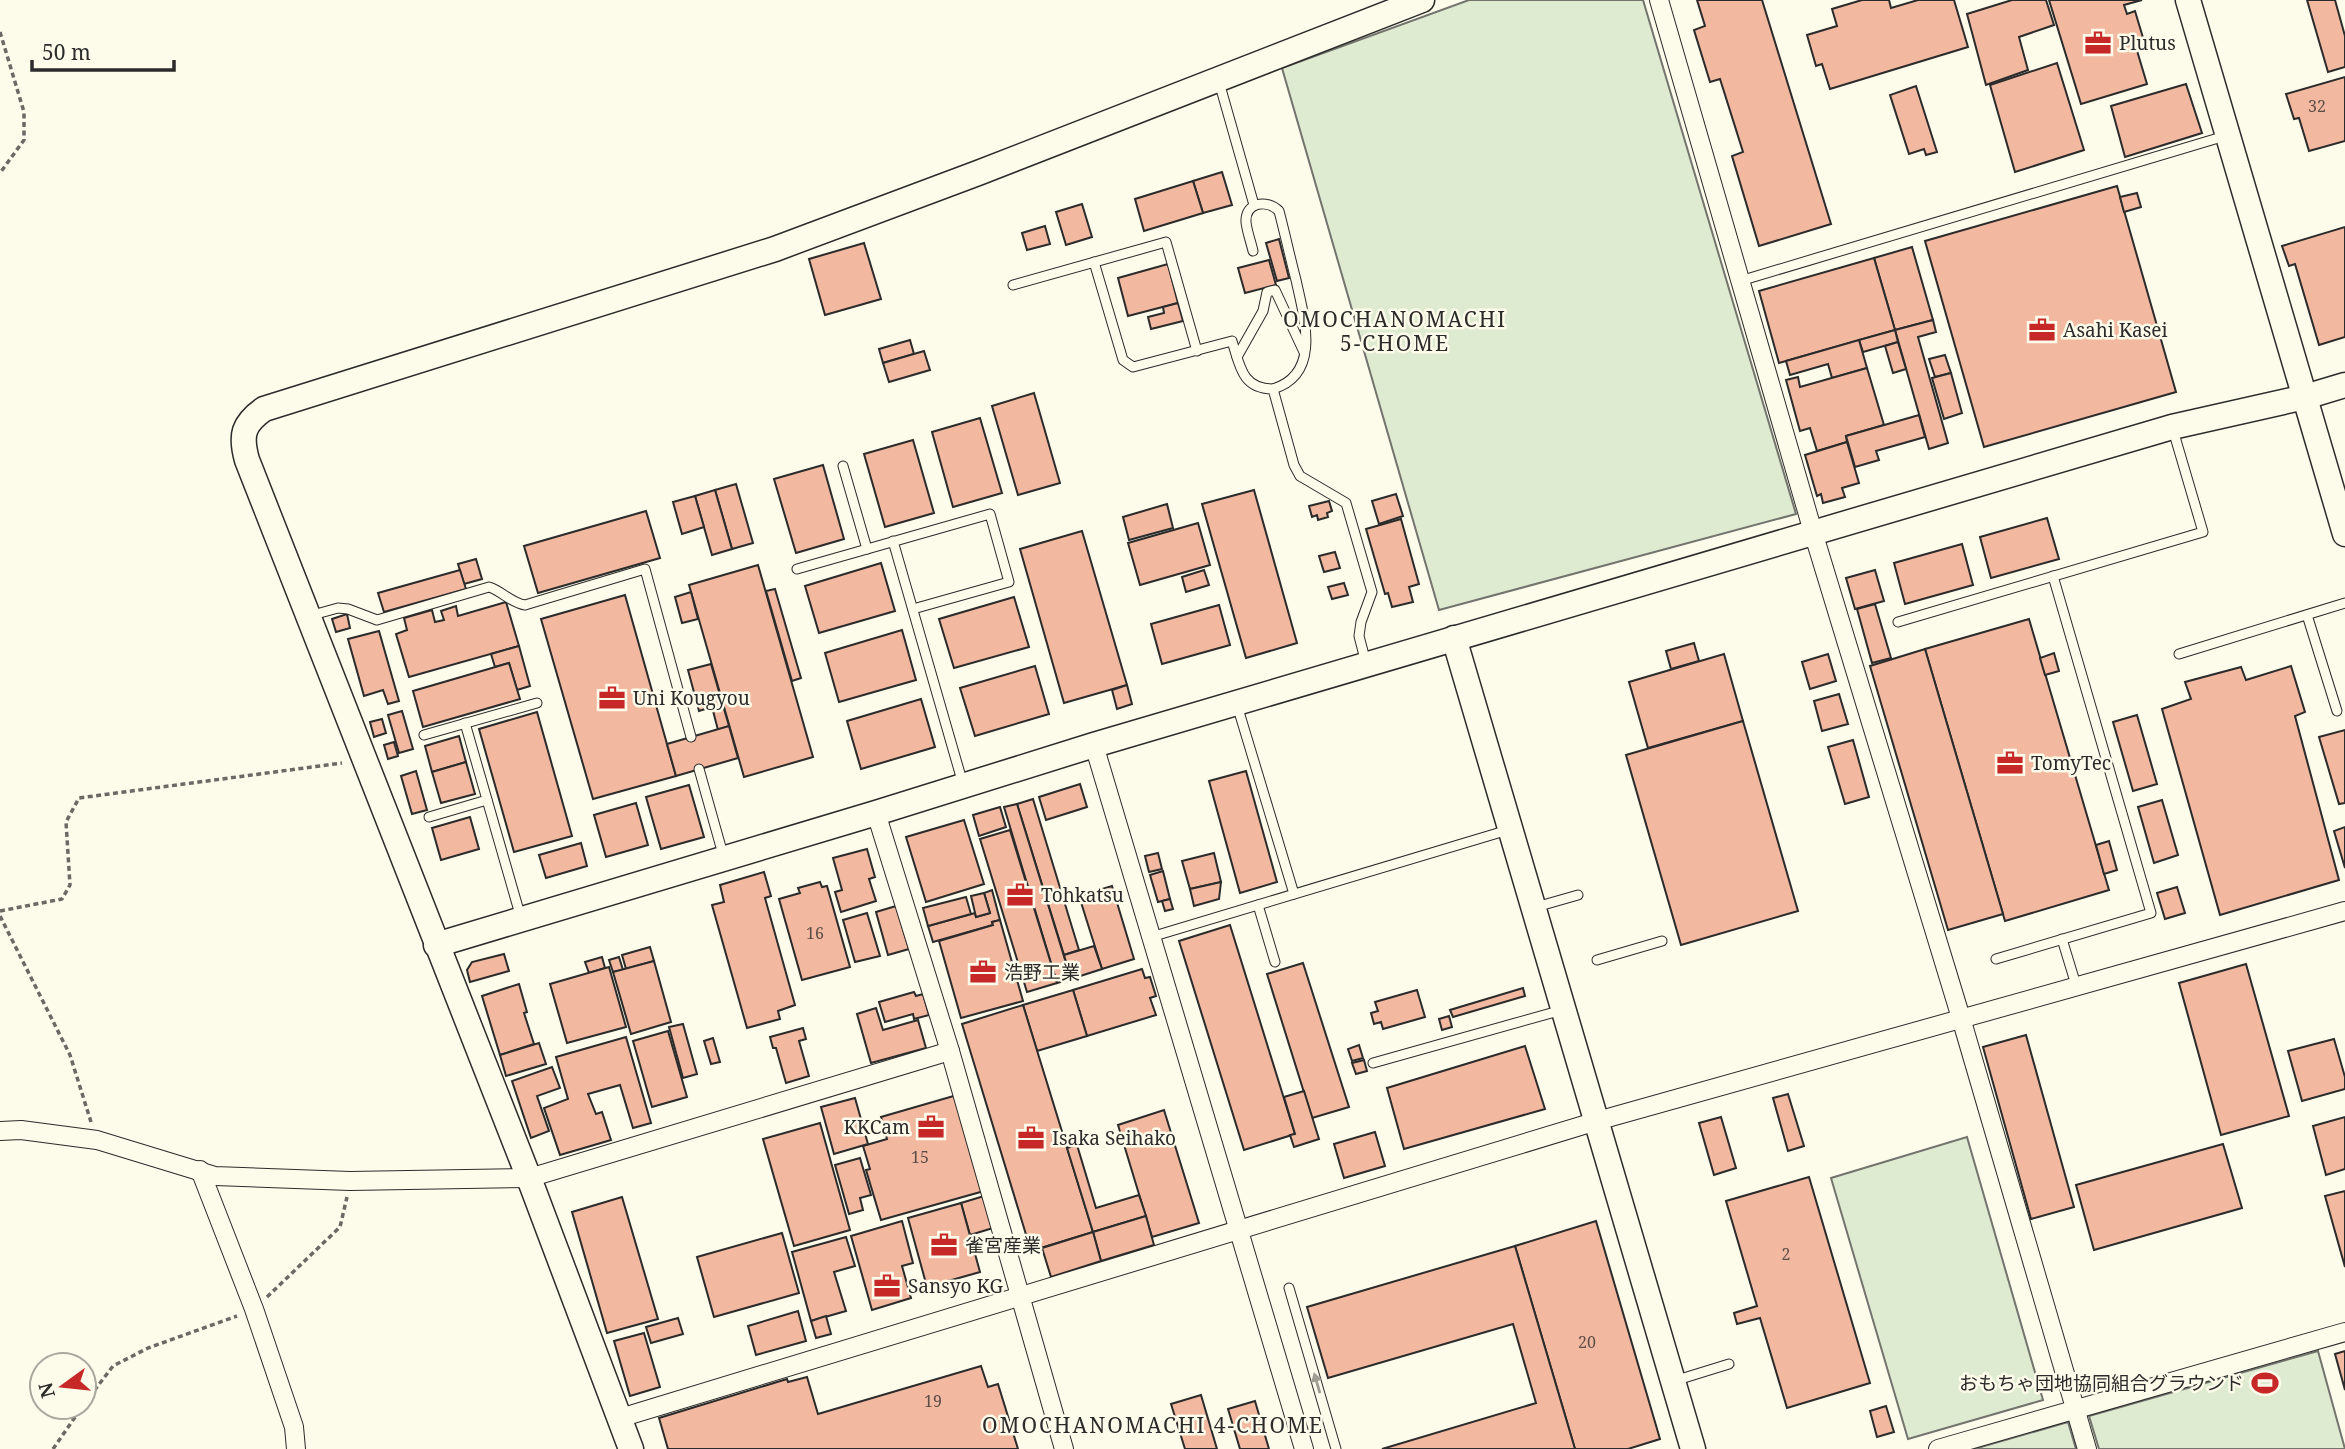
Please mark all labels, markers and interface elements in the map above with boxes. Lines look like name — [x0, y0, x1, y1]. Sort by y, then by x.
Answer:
scale bar — [32, 28, 173, 72]
office icon: Plutus — [2083, 28, 2113, 58]
place label: Plutus — [2119, 30, 2176, 56]
text: 50 m — [42, 38, 91, 66]
house number: 32 — [2308, 95, 2326, 117]
district label: OMOCHANOMACHI 5-CHOME — [1283, 305, 1507, 357]
office icon: Asahi Kasei — [2027, 315, 2057, 345]
place label: Asahi Kasei — [2063, 317, 2168, 343]
office icon: Uni Kougyou — [597, 683, 627, 713]
place label: Uni Kougyou — [633, 685, 750, 711]
office icon: TomyTec — [1995, 748, 2025, 778]
place label: TomyTec — [2031, 750, 2111, 776]
office icon: Tohkatsu — [1005, 880, 1035, 910]
place label: Tohkatsu — [1041, 882, 1124, 908]
house number: 16 — [806, 922, 824, 944]
office icon: 浩野工業 — [968, 957, 998, 987]
place label: 浩野工業 — [1004, 959, 1080, 985]
office icon: KKCam — [916, 1112, 946, 1142]
place label: KKCam — [843, 1114, 910, 1140]
office icon: Isaka Seihako — [1016, 1123, 1046, 1153]
place label: Isaka Seihako — [1052, 1125, 1176, 1151]
house number: 15 — [911, 1146, 929, 1168]
office icon: 雀宮産業 — [929, 1230, 959, 1260]
place label: 雀宮産業 — [965, 1232, 1041, 1258]
house number: 2 — [1782, 1243, 1790, 1265]
office icon: Sansyo KG — [872, 1271, 902, 1301]
place label: Sansyo KG — [908, 1273, 1003, 1299]
house number: 20 — [1578, 1331, 1596, 1353]
north arrow — [28, 1351, 98, 1421]
sports icon: おもちゃ団地協同組合グラウンド — [2250, 1368, 2280, 1398]
place label: おもちゃ団地協同組合グラウンド — [1959, 1370, 2244, 1396]
one-way arrow — [1311, 1373, 1321, 1394]
text: N — [32, 1380, 61, 1401]
house number: 19 — [924, 1390, 942, 1412]
district label: OMOCHANOMACHI 4-CHOME — [982, 1411, 1324, 1439]

